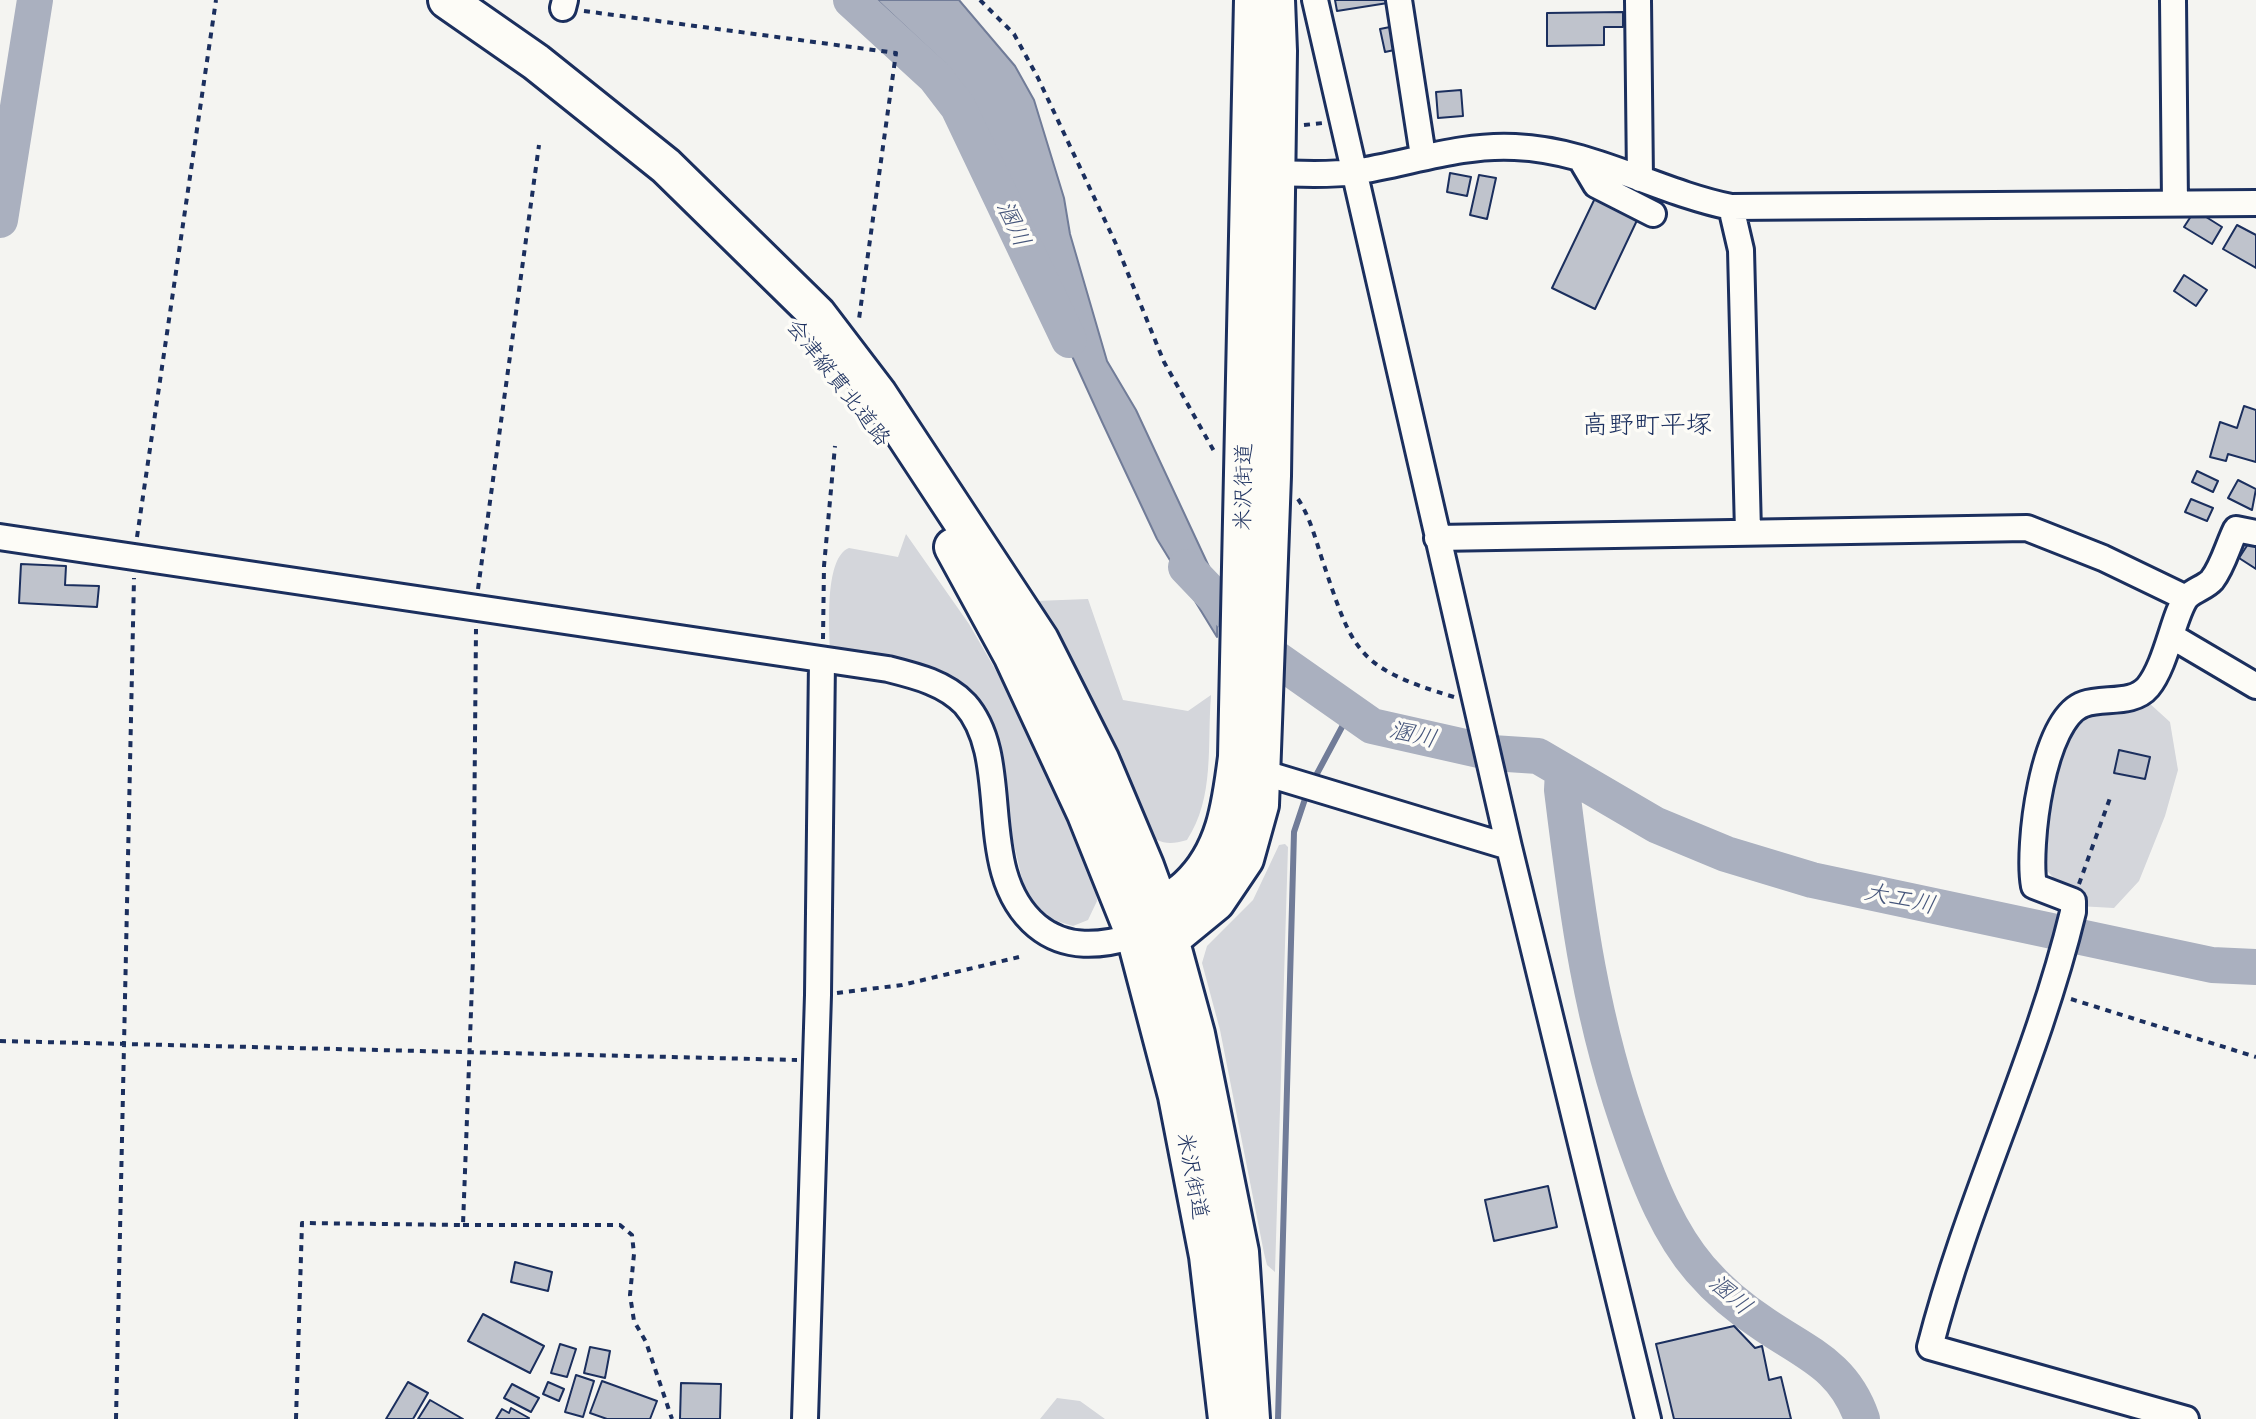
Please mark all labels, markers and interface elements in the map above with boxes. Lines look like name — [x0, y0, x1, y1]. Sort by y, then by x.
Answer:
water label: 溷川 — [990, 196, 1036, 252]
street label: 会津縦貫北道路 — [780, 314, 896, 452]
district label: 高野町平塚 — [1582, 410, 1712, 442]
street label: 米沢街道 — [1230, 443, 1258, 531]
water label: 溷川 — [1386, 716, 1440, 754]
water label: 大工川 — [1862, 877, 1938, 921]
street label: 米沢街道 — [1171, 1130, 1213, 1222]
water label: 溷川 — [1702, 1268, 1758, 1322]

